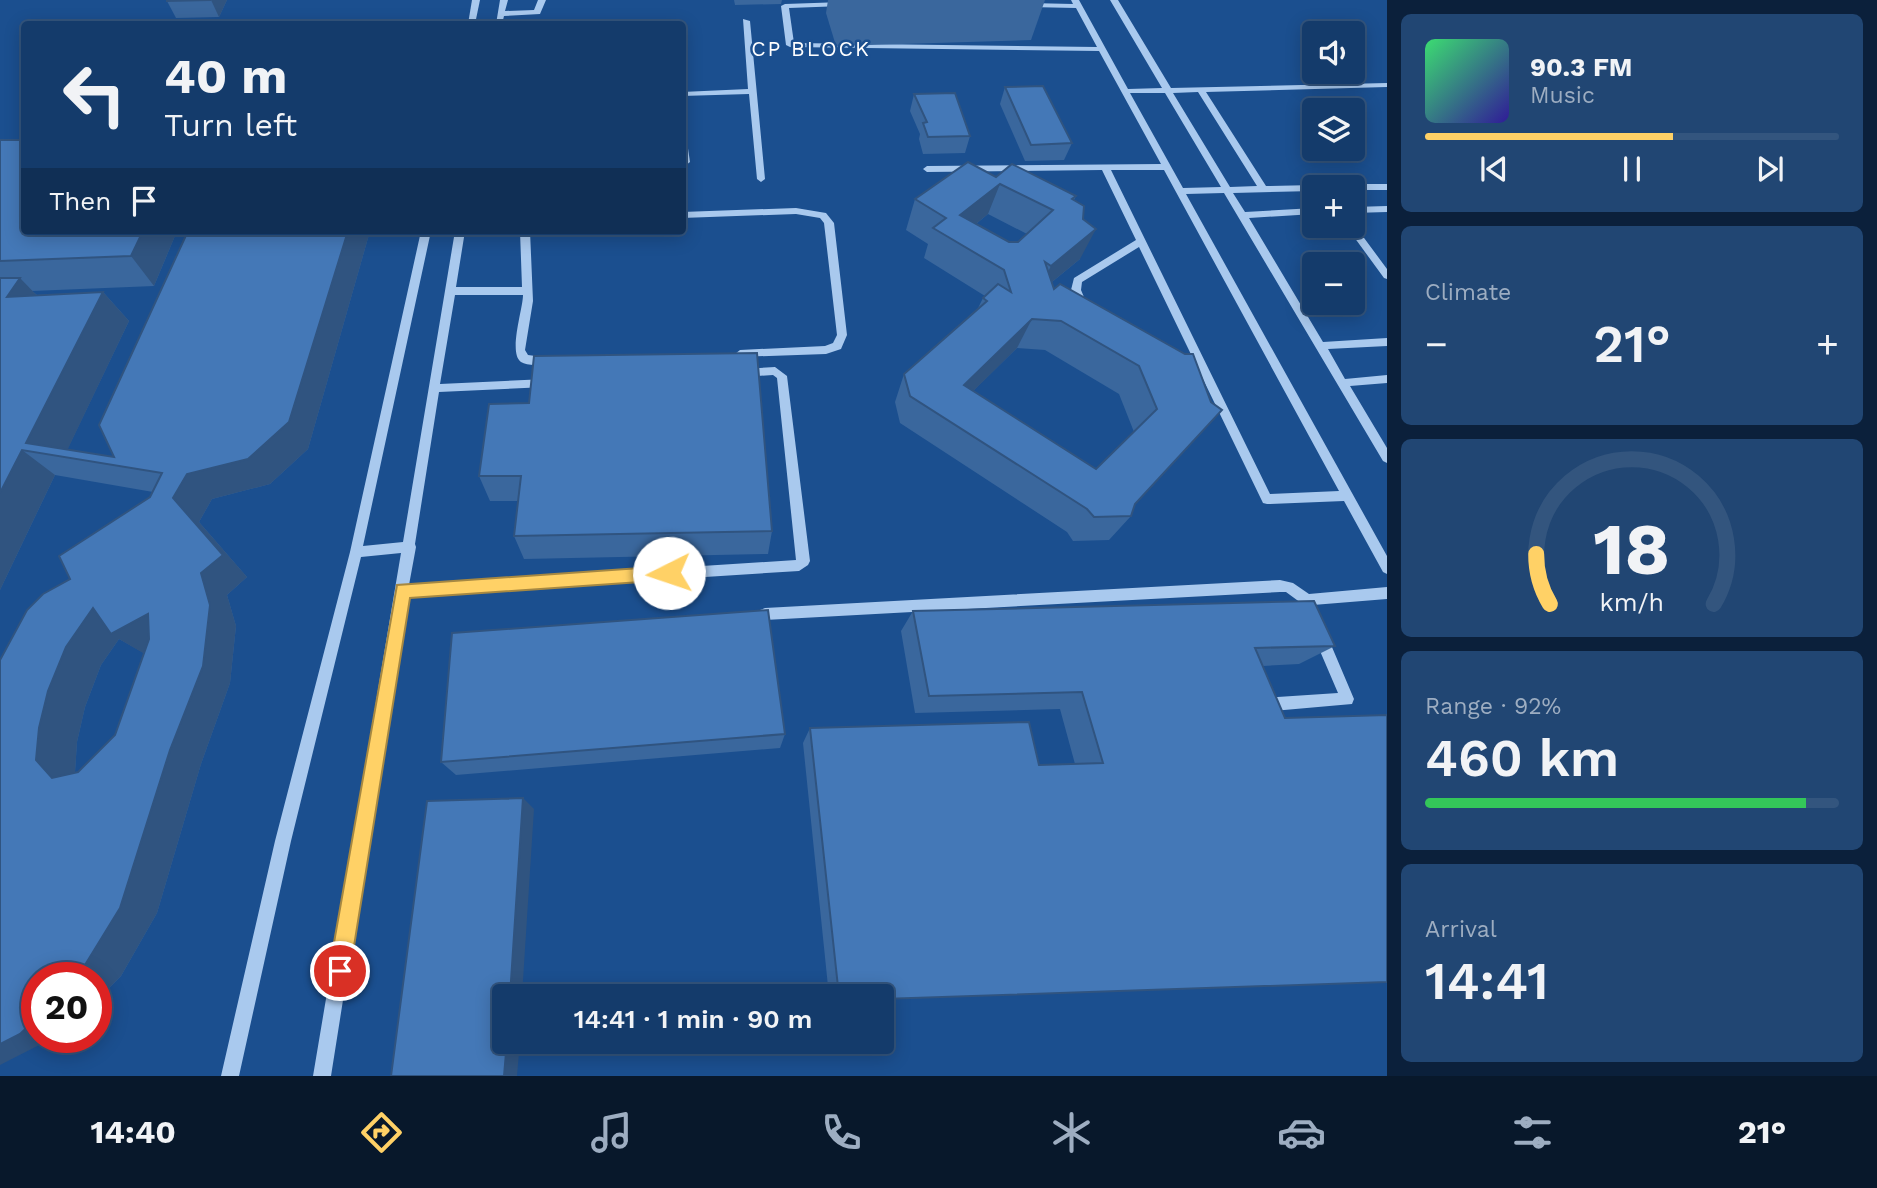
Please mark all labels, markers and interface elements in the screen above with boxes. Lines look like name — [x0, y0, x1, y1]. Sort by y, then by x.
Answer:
map controls — [1302, 21, 1365, 315]
button: sound — [1302, 21, 1365, 84]
district label: CP BLOCK — [751, 36, 871, 61]
text: 40 m — [164, 47, 287, 105]
icon: left — [49, 49, 140, 140]
text: 90.3 FM — [1530, 52, 1632, 82]
text: Music — [1530, 82, 1595, 109]
button: layers — [1302, 98, 1365, 161]
text: Turn left — [164, 106, 297, 144]
icon: previous — [1475, 150, 1513, 188]
icon: pause — [1613, 150, 1651, 188]
icon: next — [1751, 150, 1789, 188]
button: + — [1302, 175, 1365, 238]
icon: arrive — [125, 182, 163, 220]
text: Then — [49, 186, 111, 216]
button: − — [1302, 252, 1365, 315]
text: Climate — [1425, 279, 1511, 306]
text: 21° — [1593, 314, 1671, 375]
text: − — [1425, 322, 1448, 366]
text: + — [1816, 322, 1839, 366]
text: 18 — [1593, 506, 1671, 592]
position arrow — [632, 536, 706, 610]
text: km/h — [1600, 588, 1664, 617]
text: Range · 92% — [1425, 693, 1561, 720]
text: 460 km — [1425, 728, 1619, 789]
text: Arrival — [1425, 916, 1497, 943]
pin — [310, 941, 370, 1001]
text: 14:41 — [1425, 951, 1549, 1012]
icon: arrive — [321, 952, 359, 990]
speed limit sign: 20 — [21, 962, 112, 1053]
text: 14:41 · 1 min · 90 m — [574, 1004, 812, 1034]
icon: directions — [357, 1108, 406, 1157]
icon: music — [587, 1108, 636, 1157]
icon: phone — [817, 1108, 866, 1157]
icon: climate — [1047, 1108, 1096, 1157]
icon: car — [1277, 1108, 1326, 1157]
icon: filters — [1508, 1108, 1557, 1157]
text: 14:40 — [91, 1113, 176, 1151]
text: 21° — [1738, 1113, 1786, 1151]

